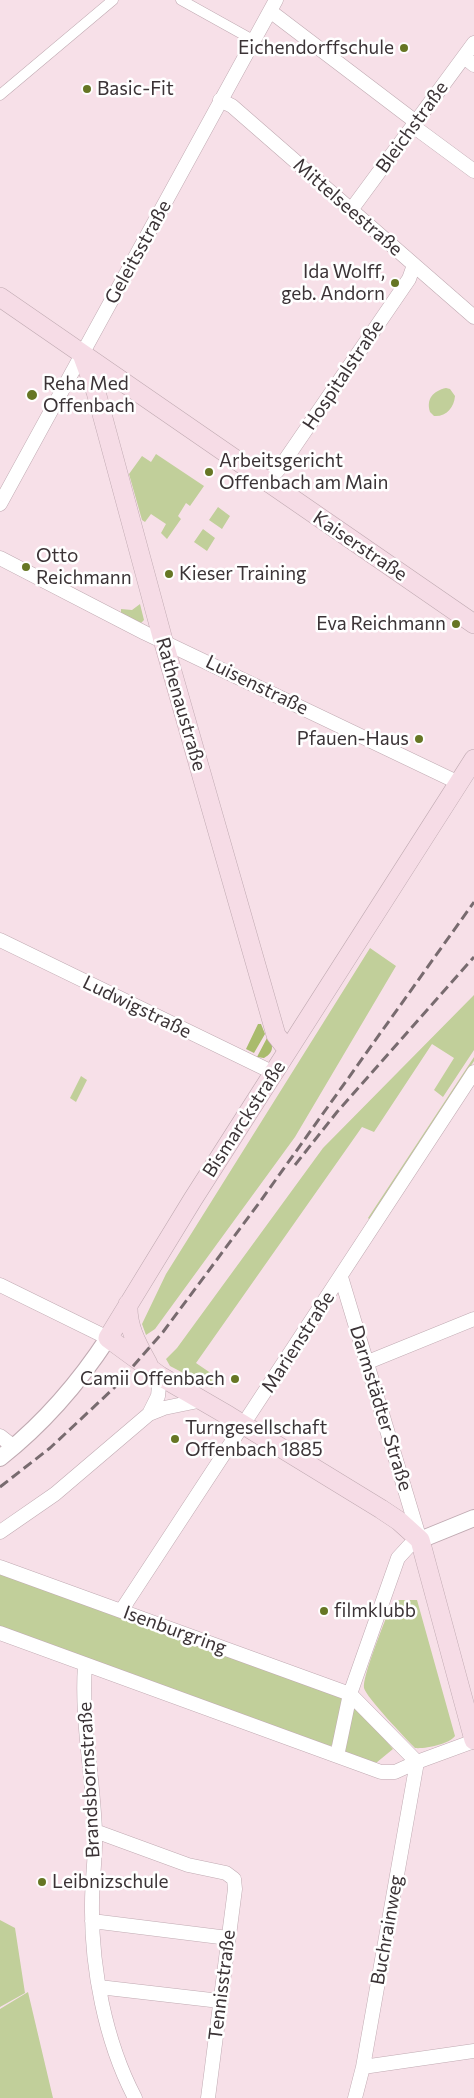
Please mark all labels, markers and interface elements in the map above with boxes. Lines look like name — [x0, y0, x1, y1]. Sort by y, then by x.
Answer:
place label: Eichendorffschule — [238, 37, 394, 59]
marker: Eichendorffschule — [398, 42, 410, 54]
street label: Bleichstraße — [371, 77, 453, 177]
place label: Basic-Fit — [97, 78, 174, 100]
marker: Basic-Fit — [81, 83, 93, 95]
street label: Mittelseestraße — [289, 153, 407, 261]
street label: Geleitsstraße — [100, 196, 176, 308]
place label: Ida Wolff, geb. Andorn — [281, 261, 385, 305]
marker: Ida Wolff, geb. Andorn — [389, 277, 401, 289]
street label: Hospitalstraße — [298, 316, 388, 434]
place label: Reha Med Offenbach — [43, 373, 135, 417]
marker: Reha Med Offenbach — [25, 388, 39, 402]
place label: Arbeitsgericht Offenbach am Main — [219, 450, 389, 494]
marker: Arbeitsgericht Offenbach am Main — [203, 466, 215, 478]
street label: Kaiserstraße — [309, 506, 411, 586]
place label: Otto Reichmann — [36, 545, 132, 589]
marker: Otto Reichmann — [20, 561, 32, 573]
place label: Kieser Training — [179, 563, 306, 585]
marker: Kieser Training — [163, 568, 175, 580]
place label: Eva Reichmann — [316, 613, 446, 635]
marker: Eva Reichmann — [450, 618, 462, 630]
street label: Rathenaustraße — [151, 635, 211, 773]
street label: Luisenstraße — [202, 650, 312, 720]
place label: Pfauen-Haus — [297, 728, 409, 750]
marker: Pfauen-Haus — [413, 733, 425, 745]
street label: Ludwigstraße — [79, 971, 195, 1043]
street label: Bismarckstraße — [198, 1056, 290, 1182]
street label: Marienstraße — [257, 1287, 339, 1397]
street label: Darmstädter Straße — [345, 1323, 417, 1493]
place label: Camii Offenbach — [80, 1368, 225, 1390]
marker: Camii Offenbach — [229, 1373, 241, 1385]
place label: Turngesellschaft Offenbach 1885 — [185, 1417, 327, 1461]
marker: Turngesellschaft Offenbach 1885 — [169, 1433, 181, 1445]
place label: filmklubb — [334, 1600, 416, 1622]
street label: Isenburgring — [120, 1601, 230, 1659]
marker: filmklubb — [318, 1605, 330, 1617]
street label: Brandsbornstraße — [74, 1701, 104, 1859]
place label: Leibnizschule — [52, 1871, 169, 1893]
street label: Buchrainweg — [366, 1873, 408, 1987]
marker: Leibnizschule — [36, 1876, 48, 1888]
street label: Tennisstraße — [204, 1928, 240, 2042]

